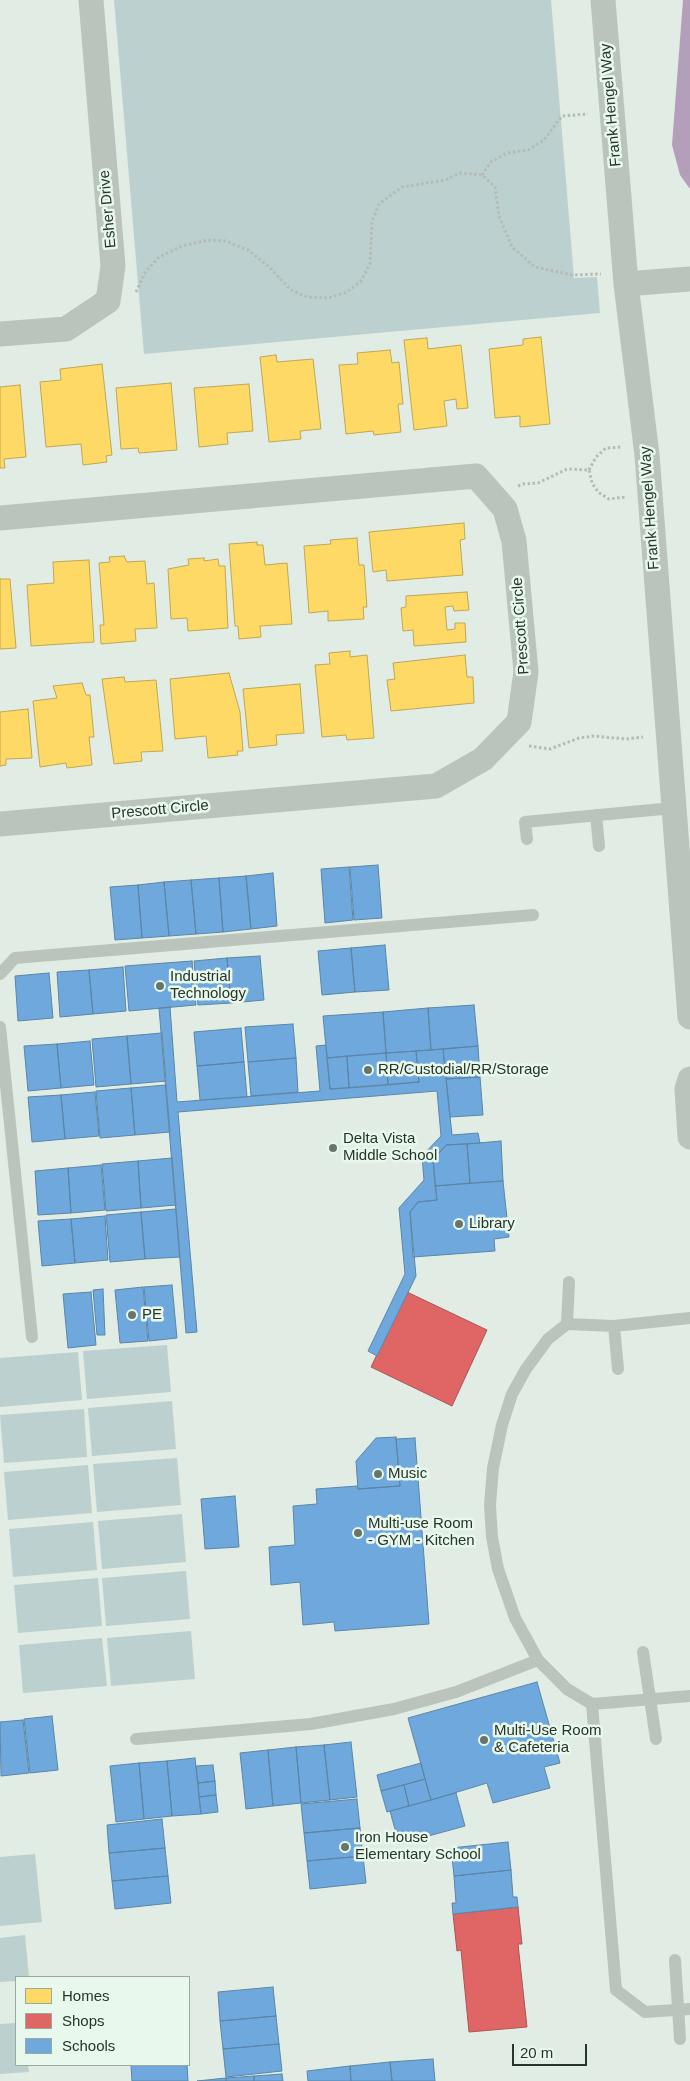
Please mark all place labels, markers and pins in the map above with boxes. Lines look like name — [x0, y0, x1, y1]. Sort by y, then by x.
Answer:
place label: Industrial Technology — [170, 968, 246, 1003]
marker: Industrial Technology — [154, 980, 166, 992]
place label: RR/Custodial/RR/Storage — [378, 1061, 549, 1079]
marker: RR/Custodial/RR/Storage — [362, 1064, 374, 1076]
place label: Delta Vista Middle School — [343, 1130, 437, 1165]
marker: Delta Vista Middle School — [327, 1142, 339, 1154]
place label: Library — [469, 1215, 515, 1233]
marker: Library — [453, 1218, 465, 1230]
place label: PE — [142, 1306, 162, 1324]
marker: PE — [126, 1309, 138, 1321]
place label: Music — [388, 1465, 427, 1483]
marker: Music — [372, 1468, 384, 1480]
place label: Multi-use Room - GYM - Kitchen — [368, 1515, 475, 1550]
marker: Multi-use Room - GYM - Kitchen — [352, 1527, 364, 1539]
place label: Multi-Use Room & Cafeteria — [494, 1722, 602, 1757]
marker: Multi-Use Room & Cafeteria — [478, 1734, 490, 1746]
place label: Iron House Elementary School — [355, 1829, 481, 1864]
marker: Iron House Elementary School — [339, 1841, 351, 1853]

